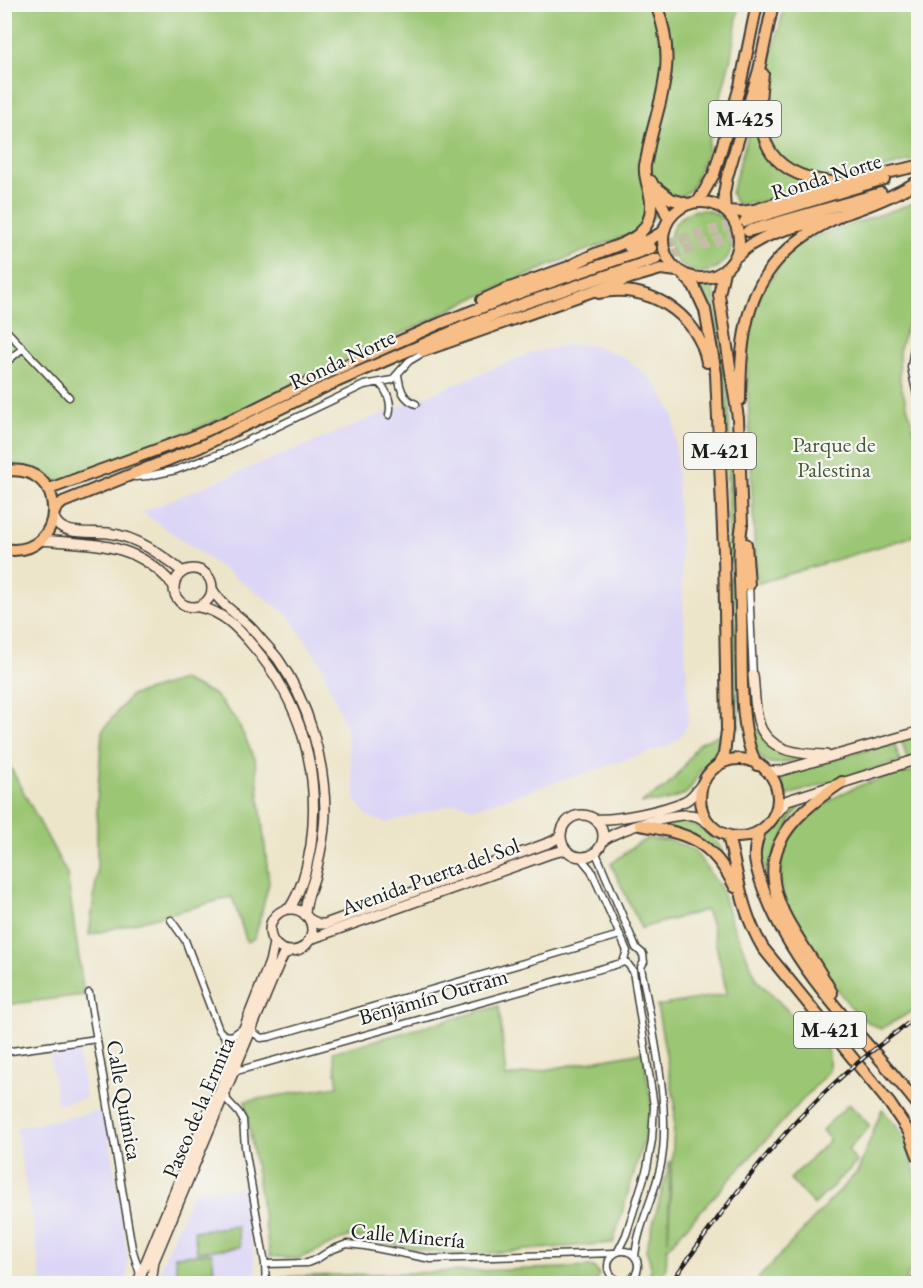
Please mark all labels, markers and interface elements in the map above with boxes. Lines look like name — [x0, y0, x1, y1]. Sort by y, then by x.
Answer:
road number: M-425 — [709, 101, 781, 137]
street label: Ronda Norte — [768, 146, 885, 207]
street label: Ronda Norte — [285, 322, 400, 397]
park label: Parque de Palestina — [793, 430, 876, 484]
road number: M-421 — [684, 433, 756, 469]
street label: Avenida Puerta del Sol — [336, 831, 523, 923]
street label: Benjamín Outram — [355, 961, 511, 1032]
road number: M-421 — [794, 1012, 866, 1048]
street label: Paseo de la Ermita — [156, 1032, 241, 1182]
street label: Calle Química — [100, 1038, 149, 1163]
street label: Calle Minería — [349, 1216, 467, 1255]

